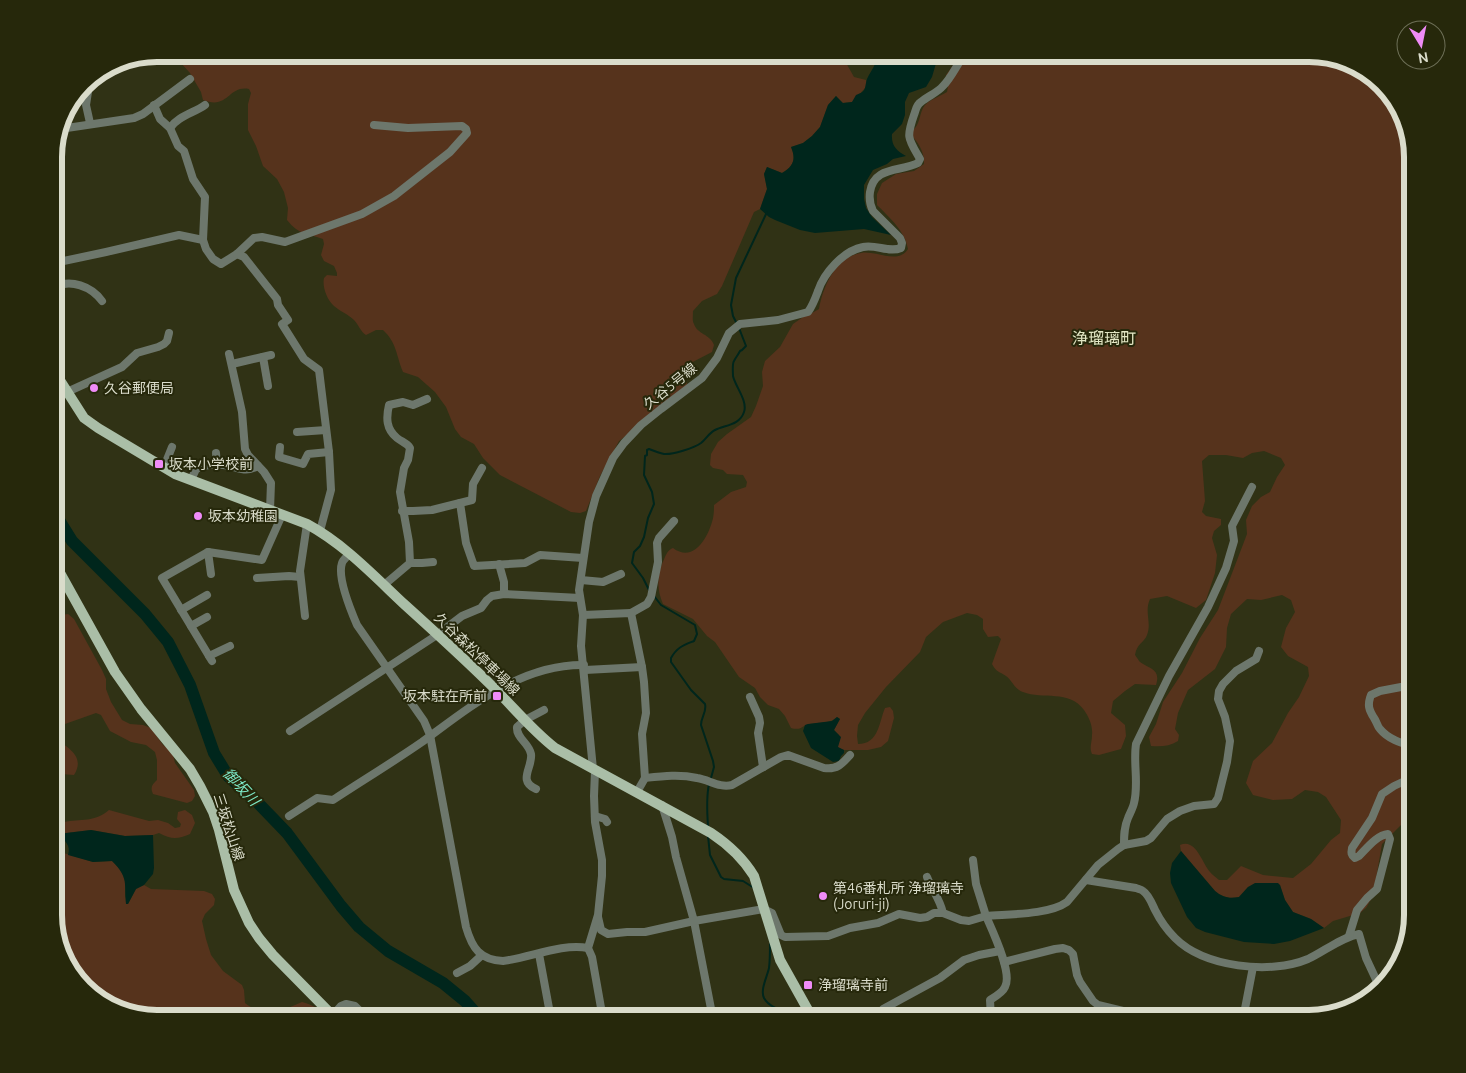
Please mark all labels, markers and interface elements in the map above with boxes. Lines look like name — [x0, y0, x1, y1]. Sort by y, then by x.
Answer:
north arrow — [1396, 20, 1446, 70]
text: N — [1417, 49, 1430, 67]
district label: 浄瑠璃町 — [1072, 329, 1136, 347]
street label: 久谷5号線 — [640, 360, 700, 412]
place label: 久谷郵便局 — [104, 380, 174, 396]
marker: 久谷郵便局 — [88, 382, 100, 394]
place label: 坂本小学校前 — [169, 456, 253, 472]
marker: 坂本小学校前 — [153, 458, 165, 470]
place label: 坂本幼稚園 — [208, 508, 278, 524]
marker: 坂本幼稚園 — [192, 510, 204, 522]
street label: 久谷森松停車場線 — [431, 609, 523, 699]
place label: 坂本駐在所前 — [403, 688, 487, 704]
marker: 坂本駐在所前 — [491, 690, 503, 702]
water label: 御坂川 — [220, 764, 264, 810]
street label: 三坂松山線 — [211, 791, 247, 863]
place label: 第46番札所 浄瑠璃寺 (Joruri-ji) — [833, 880, 964, 912]
marker: 第46番札所 浄瑠璃寺 (Joruri-ji) — [817, 890, 829, 902]
place label: 浄瑠璃寺前 — [818, 977, 888, 993]
marker: 浄瑠璃寺前 — [802, 979, 814, 991]

